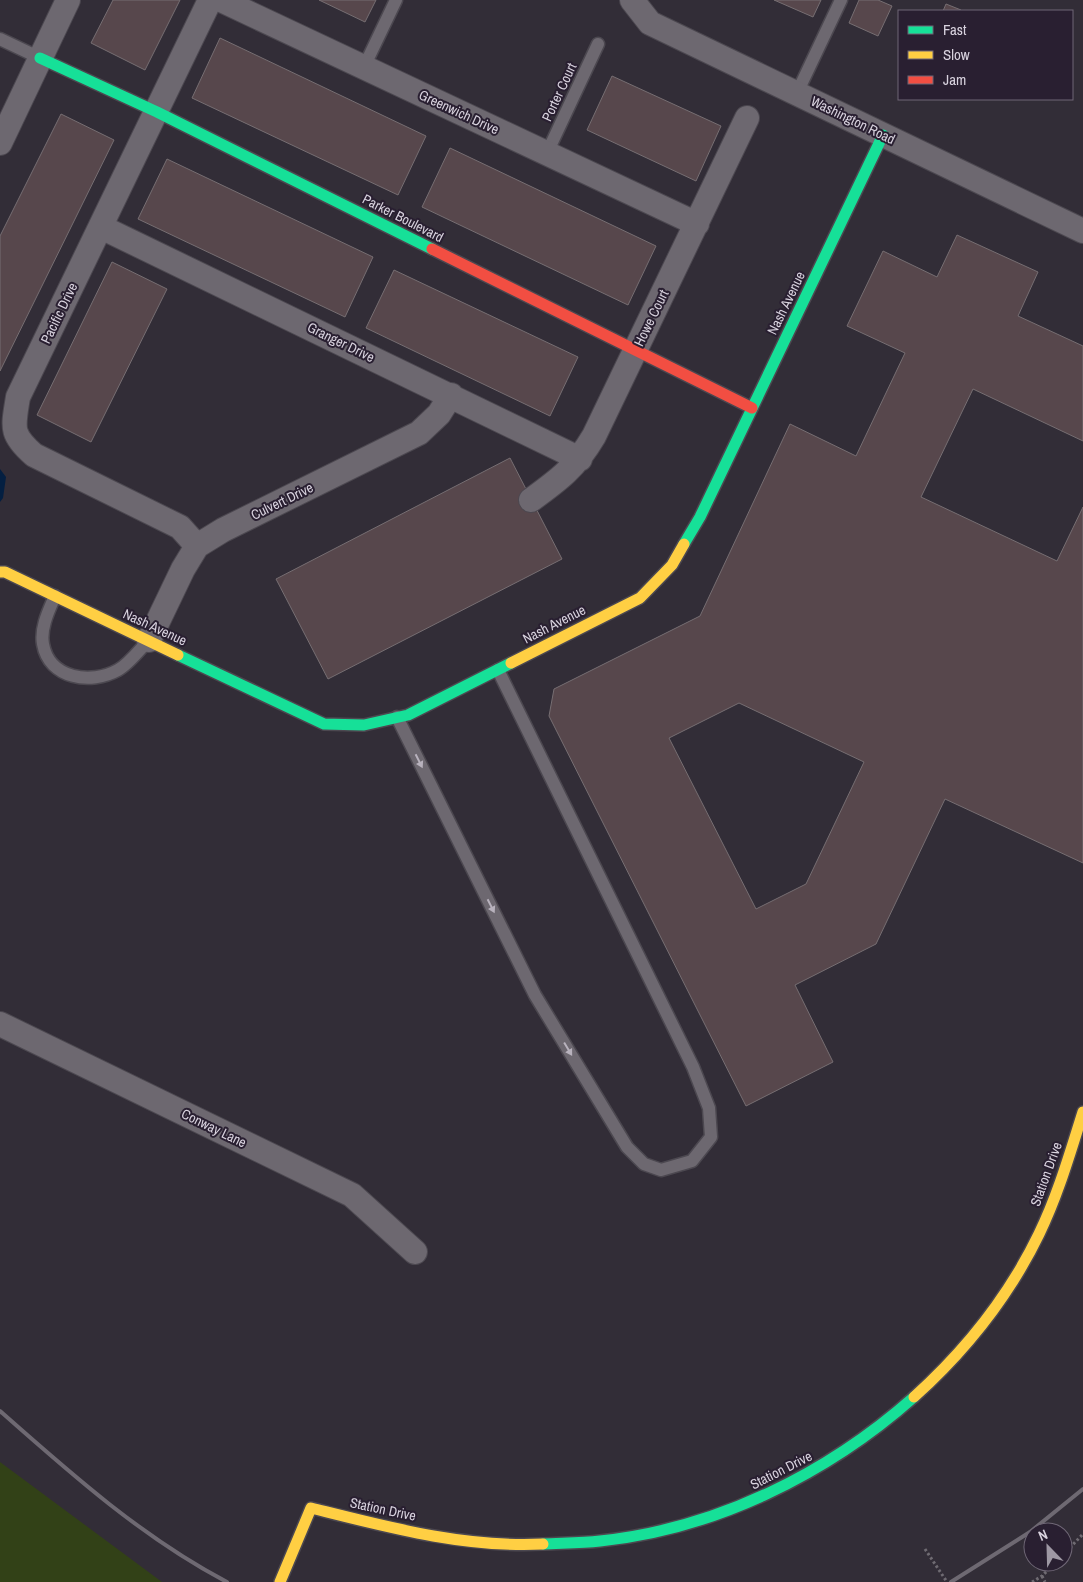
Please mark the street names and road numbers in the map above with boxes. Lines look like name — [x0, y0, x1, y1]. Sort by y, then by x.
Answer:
street label: Porter Court — [538, 60, 580, 124]
street label: Greenwich Drive — [416, 86, 502, 138]
street label: Washington Road — [808, 92, 898, 148]
street label: Parker Boulevard — [359, 190, 447, 246]
street label: Nash Avenue — [763, 268, 809, 338]
street label: Pacific Drive — [37, 280, 81, 346]
street label: Howe Court — [630, 287, 672, 349]
street label: Granger Drive — [304, 318, 378, 366]
street label: Culvert Drive — [248, 478, 316, 524]
street label: Nash Avenue — [520, 601, 588, 647]
street label: Nash Avenue — [120, 604, 190, 650]
street label: Conway Lane — [179, 1105, 249, 1151]
street label: Station Drive — [1026, 1139, 1066, 1209]
street label: Station Drive — [747, 1447, 815, 1493]
street label: Station Drive — [348, 1493, 418, 1525]

